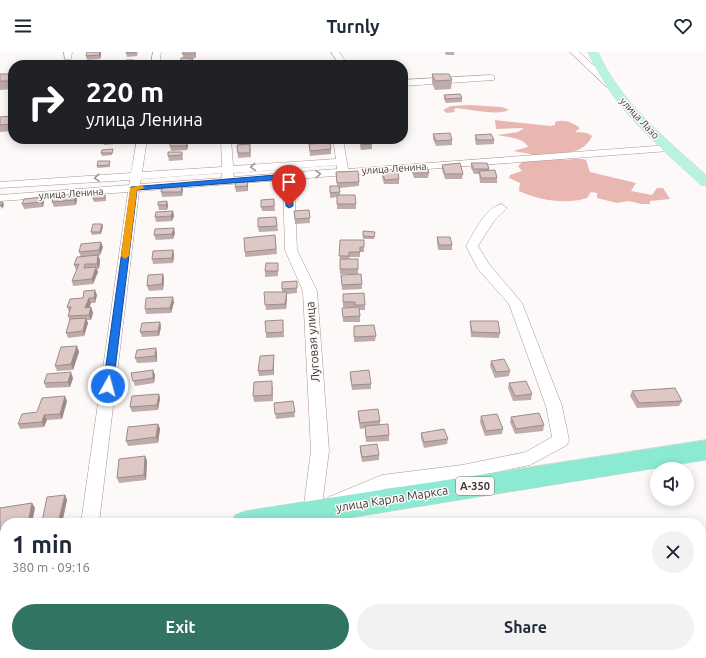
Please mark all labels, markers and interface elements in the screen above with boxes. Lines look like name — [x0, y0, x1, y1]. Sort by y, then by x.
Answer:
icon: menu — [12, 15, 34, 37]
icon: heart — [672, 15, 694, 37]
text: Turnly — [326, 16, 380, 36]
icon: right — [20, 76, 72, 128]
text: 220 m — [86, 76, 164, 107]
street label: улица Лазо — [618, 95, 662, 141]
text: улица Ленина — [86, 109, 203, 129]
street label: улица Ленина — [361, 161, 427, 176]
one-way arrow — [250, 163, 256, 172]
pin — [272, 165, 306, 206]
one-way arrow — [315, 169, 321, 178]
icon: arrive — [278, 171, 300, 193]
one-way arrow — [94, 173, 100, 182]
street label: улица Ленина — [38, 186, 104, 201]
street label: Луговая улица — [303, 301, 322, 383]
position arrow — [87, 365, 129, 407]
map controls — [650, 462, 694, 506]
button: sound — [650, 462, 694, 506]
road number: А-350 — [456, 477, 494, 495]
street label: улица Карла Маркса — [335, 483, 449, 514]
text: 1 min — [12, 531, 73, 558]
button: close — [652, 531, 694, 573]
text: 380 m · 09:16 — [12, 560, 90, 574]
button: Exit — [12, 604, 349, 650]
button: Share — [357, 604, 694, 650]

